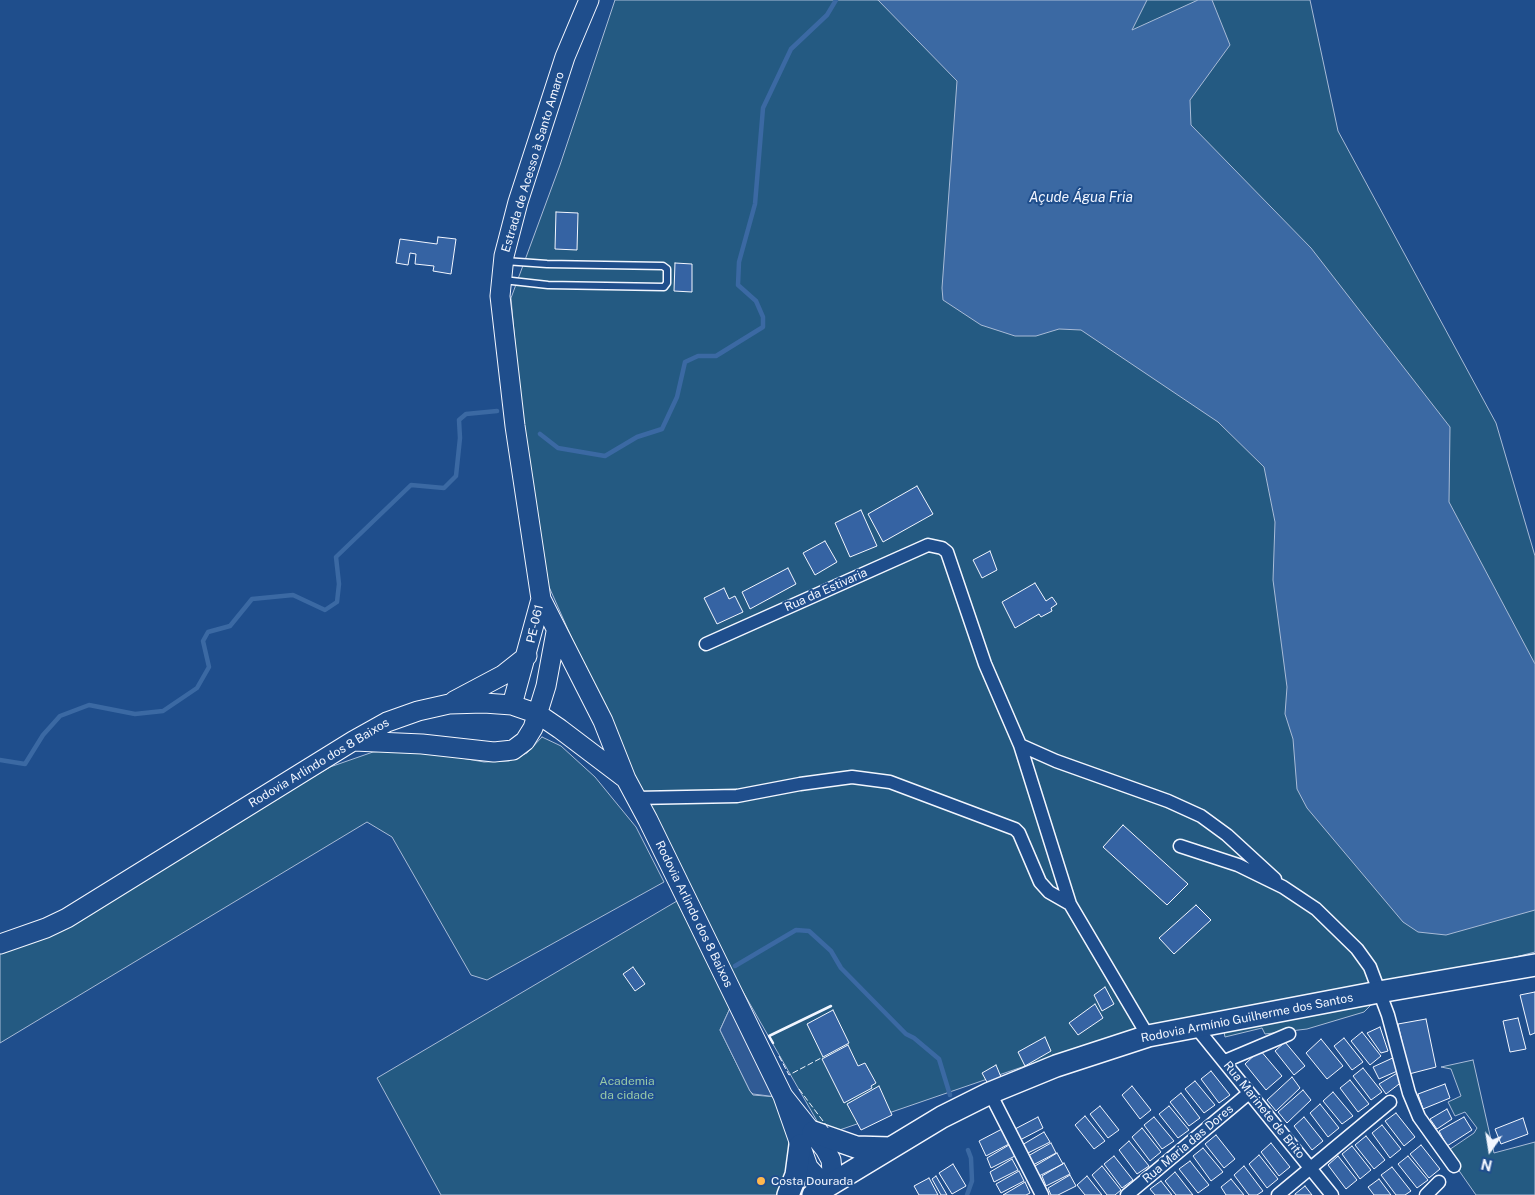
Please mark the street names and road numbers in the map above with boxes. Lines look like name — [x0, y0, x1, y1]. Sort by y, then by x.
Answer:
street label: Estrada de Acesso à Santo Amaro — [499, 70, 567, 254]
street label: Rua da Estivaria — [782, 565, 870, 615]
street label: PE-061 — [524, 603, 546, 645]
street label: Rodovia Arlindo dos 8 Baixos — [246, 715, 392, 811]
street label: Rodovia Arlindo dos 8 Baixos — [652, 838, 736, 990]
street label: Rodovia Armínio Guilherme dos Santos — [1140, 990, 1354, 1046]
street label: Rua Marinete de Brito — [1220, 1058, 1308, 1162]
street label: Rua Maria das Dores — [1140, 1102, 1236, 1186]

